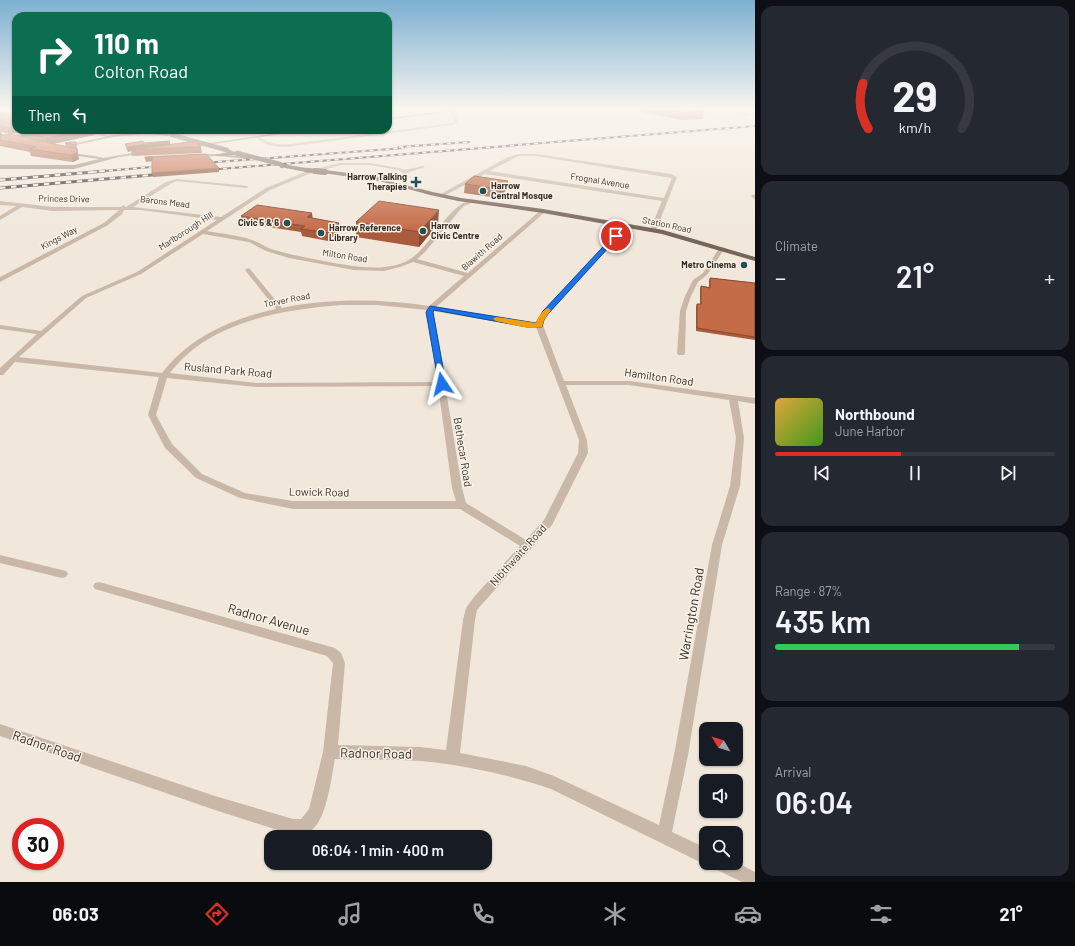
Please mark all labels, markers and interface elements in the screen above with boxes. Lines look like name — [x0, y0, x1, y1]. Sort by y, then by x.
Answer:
text: 110 m — [94, 26, 159, 60]
icon: right — [28, 28, 80, 80]
text: Colton Road — [94, 60, 188, 82]
text: 29 — [892, 69, 938, 119]
icon: left — [69, 104, 91, 126]
text: Then — [28, 106, 61, 124]
text: km/h — [899, 118, 931, 135]
street label: Frognal Avenue — [570, 170, 631, 191]
place label: Harrow Talking Therapies — [347, 171, 407, 192]
marker: Harrow Talking Therapies — [410, 176, 422, 188]
place label: Harrow Central Mosque — [491, 180, 553, 201]
marker: Harrow Central Mosque — [478, 186, 488, 196]
street label: Princes Drive — [38, 193, 90, 204]
street label: Barons Mead — [140, 193, 191, 210]
street label: Marlborough Hill — [156, 209, 215, 252]
street label: Station Road — [641, 214, 693, 235]
place label: Civic 5 & 6 — [238, 217, 279, 228]
marker: Civic 5 & 6 — [282, 218, 292, 228]
pin — [599, 219, 633, 253]
place label: Harrow Civic Centre — [431, 220, 479, 241]
place label: Harrow Reference Library — [329, 222, 401, 243]
street label: Kings Way — [39, 223, 79, 252]
icon: arrive — [605, 225, 627, 247]
marker: Harrow Civic Centre — [418, 226, 428, 236]
marker: Harrow Reference Library — [316, 228, 326, 238]
street label: Blawith Road — [459, 231, 505, 272]
text: Climate — [775, 238, 818, 254]
street label: Milton Road — [322, 247, 368, 265]
text: 21° — [896, 258, 934, 294]
place label: Metro Cinema — [681, 259, 736, 270]
marker: Metro Cinema — [739, 260, 749, 270]
text: − — [775, 264, 786, 290]
text: + — [1044, 264, 1055, 290]
street label: Torver Road — [263, 290, 311, 309]
street label: Rusland Park Road — [184, 359, 273, 380]
position arrow — [421, 363, 463, 405]
street label: Hamilton Road — [624, 365, 694, 388]
text: Northbound — [835, 405, 915, 423]
street label: Bethecar Road — [452, 416, 475, 488]
text: June Harbor — [835, 423, 905, 439]
icon: previous — [811, 462, 833, 484]
icon: pause — [904, 462, 926, 484]
icon: next — [997, 462, 1019, 484]
street label: Lowick Road — [289, 484, 349, 499]
street label: Nibthwaite Road — [487, 521, 549, 588]
street label: Warrington Road — [675, 566, 707, 662]
text: Range · 87% — [775, 583, 842, 599]
street label: Radnor Avenue — [226, 600, 312, 638]
text: 435 km — [775, 603, 871, 639]
north arrow — [699, 722, 743, 766]
map controls — [699, 722, 743, 870]
street label: Radnor Road — [10, 727, 84, 765]
street label: Radnor Road — [340, 744, 412, 762]
text: Arrival — [775, 764, 811, 780]
button: sound — [699, 774, 743, 818]
text: 06:04 — [775, 784, 853, 820]
speed limit sign: 30 — [12, 818, 64, 870]
button: search — [699, 826, 743, 870]
text: 06:04 · 1 min · 400 m — [312, 841, 444, 859]
icon: directions — [203, 900, 231, 928]
icon: music — [336, 900, 364, 928]
icon: phone — [469, 900, 497, 928]
icon: climate — [601, 900, 629, 928]
icon: car — [734, 900, 762, 928]
icon: filters — [867, 900, 895, 928]
text: 06:03 — [52, 903, 99, 925]
text: 21° — [1000, 903, 1023, 925]

